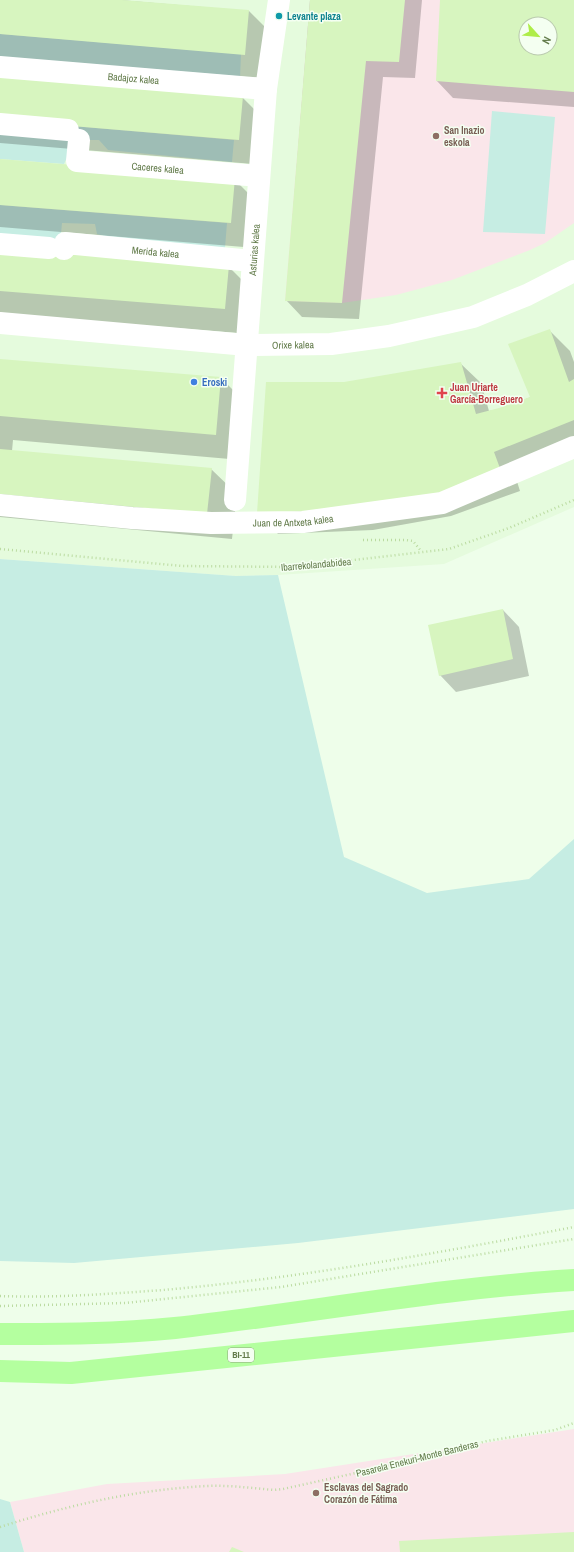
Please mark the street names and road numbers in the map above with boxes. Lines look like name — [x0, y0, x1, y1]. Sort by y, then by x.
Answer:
street label: Badajoz kalea — [107, 70, 160, 87]
street label: Caceres kalea — [131, 160, 185, 177]
street label: Asturias kalea — [246, 223, 263, 277]
street label: Merida kalea — [131, 243, 180, 261]
street label: Orixe kalea — [272, 338, 315, 352]
street label: Juan de Antxeta kalea — [253, 512, 335, 530]
street label: Ibarrekolandabidea — [280, 555, 352, 574]
road number: BI-11 — [228, 1348, 254, 1362]
street label: Pasarela Enekuri-Monte Banderas — [355, 1437, 480, 1480]

